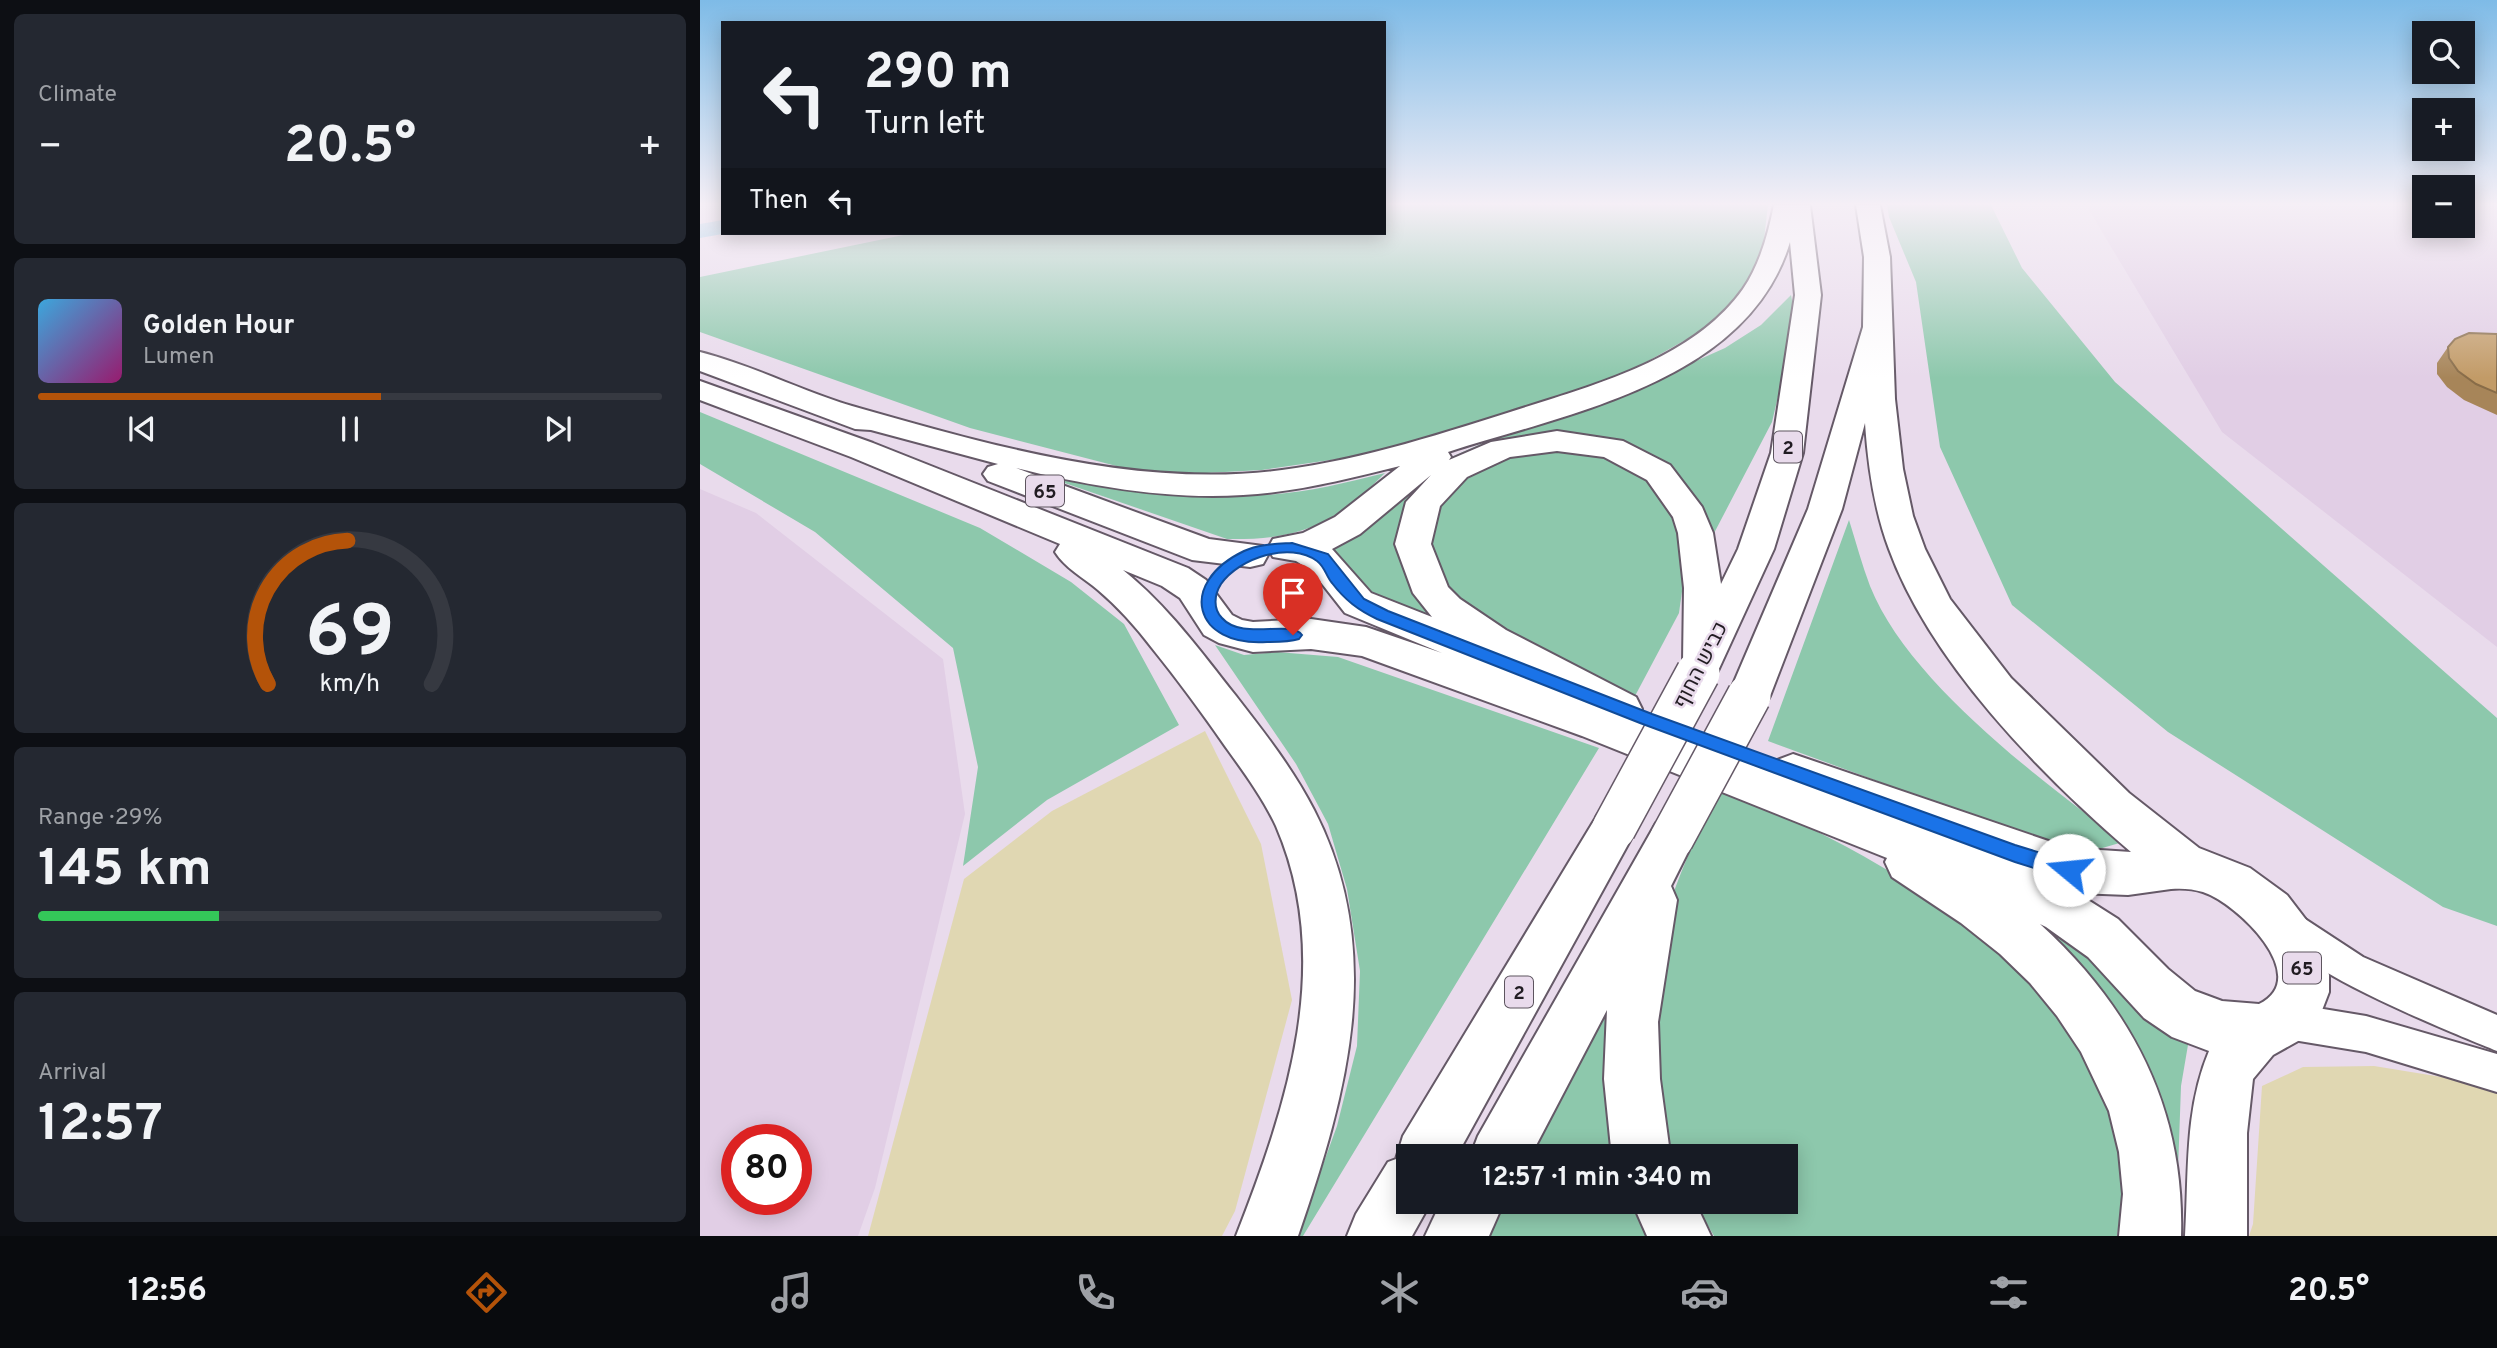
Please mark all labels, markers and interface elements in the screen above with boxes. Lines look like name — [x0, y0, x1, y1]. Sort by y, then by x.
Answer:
map controls — [2412, 21, 2475, 238]
button: search — [2412, 21, 2475, 84]
text: 290 m — [864, 44, 1012, 106]
icon: left — [749, 49, 840, 140]
text: Climate — [38, 81, 117, 110]
button: + — [2412, 98, 2475, 161]
text: Turn left — [864, 105, 985, 145]
text: 20.5° — [284, 115, 416, 181]
text: − — [38, 124, 63, 173]
text: + — [637, 124, 662, 173]
button: − — [2412, 175, 2475, 238]
icon: left — [822, 182, 860, 220]
text: Then — [749, 185, 808, 218]
text: Golden Hour — [143, 310, 294, 343]
text: Lumen — [143, 343, 214, 372]
icon: previous — [123, 410, 161, 448]
icon: pause — [331, 410, 369, 448]
icon: next — [539, 410, 577, 448]
road number: 2 — [1774, 432, 1802, 462]
road number: 65 — [1026, 476, 1064, 506]
pin — [1263, 563, 1323, 635]
icon: arrive — [1274, 574, 1312, 612]
text: 69 — [305, 590, 395, 682]
street label: כביש החוף — [1668, 618, 1735, 714]
text: km/h — [320, 669, 380, 701]
text: Range · 29% — [38, 804, 163, 833]
position arrow — [2032, 833, 2106, 907]
text: 145 km — [38, 838, 212, 904]
road number: 65 — [2283, 952, 2321, 984]
road number: 2 — [1505, 976, 1533, 1008]
text: Arrival — [38, 1059, 107, 1088]
text: 12:57 — [38, 1093, 163, 1159]
speed limit sign: 80 — [721, 1124, 812, 1215]
text: 12:57 · 1 min · 340 m — [1482, 1162, 1712, 1195]
icon: directions — [462, 1268, 511, 1317]
icon: music — [767, 1268, 816, 1317]
icon: phone — [1071, 1268, 1120, 1317]
icon: climate — [1375, 1268, 1424, 1317]
icon: car — [1680, 1268, 1729, 1317]
icon: filters — [1984, 1268, 2033, 1317]
text: 12:56 — [128, 1272, 207, 1312]
text: 20.5° — [2288, 1272, 2369, 1312]

